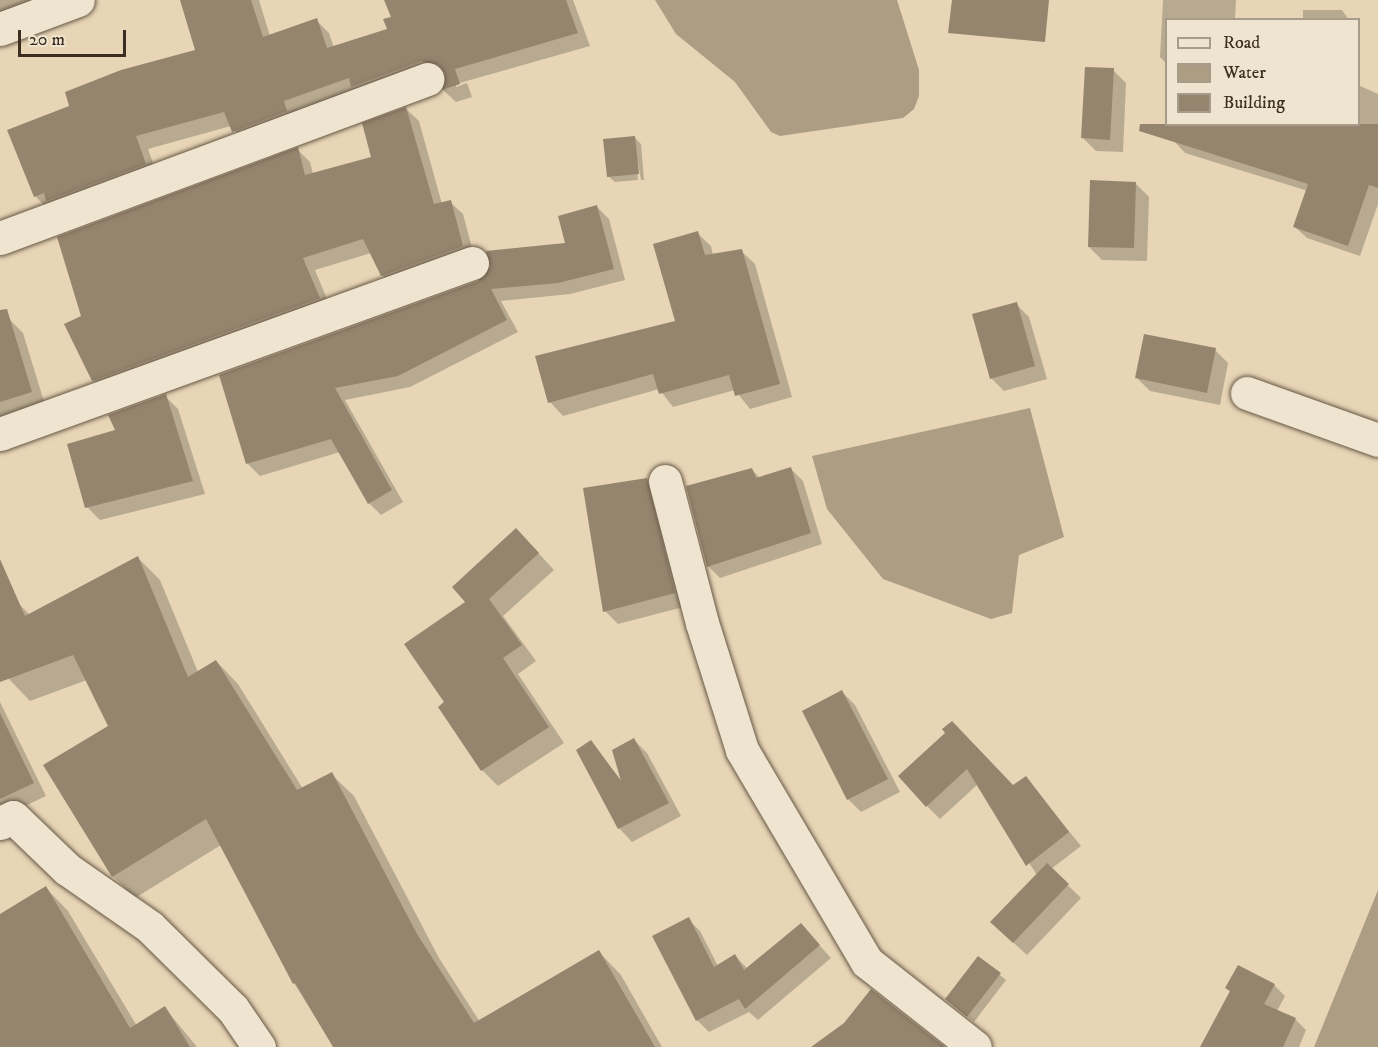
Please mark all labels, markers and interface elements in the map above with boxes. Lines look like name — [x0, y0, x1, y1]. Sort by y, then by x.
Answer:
scale bar — [21, 18, 129, 56]
legend — [1165, 18, 1360, 126]
text: 20 m — [29, 29, 65, 51]
text: Road — [1223, 32, 1260, 54]
text: Water — [1223, 62, 1266, 84]
text: Building — [1223, 92, 1285, 114]

